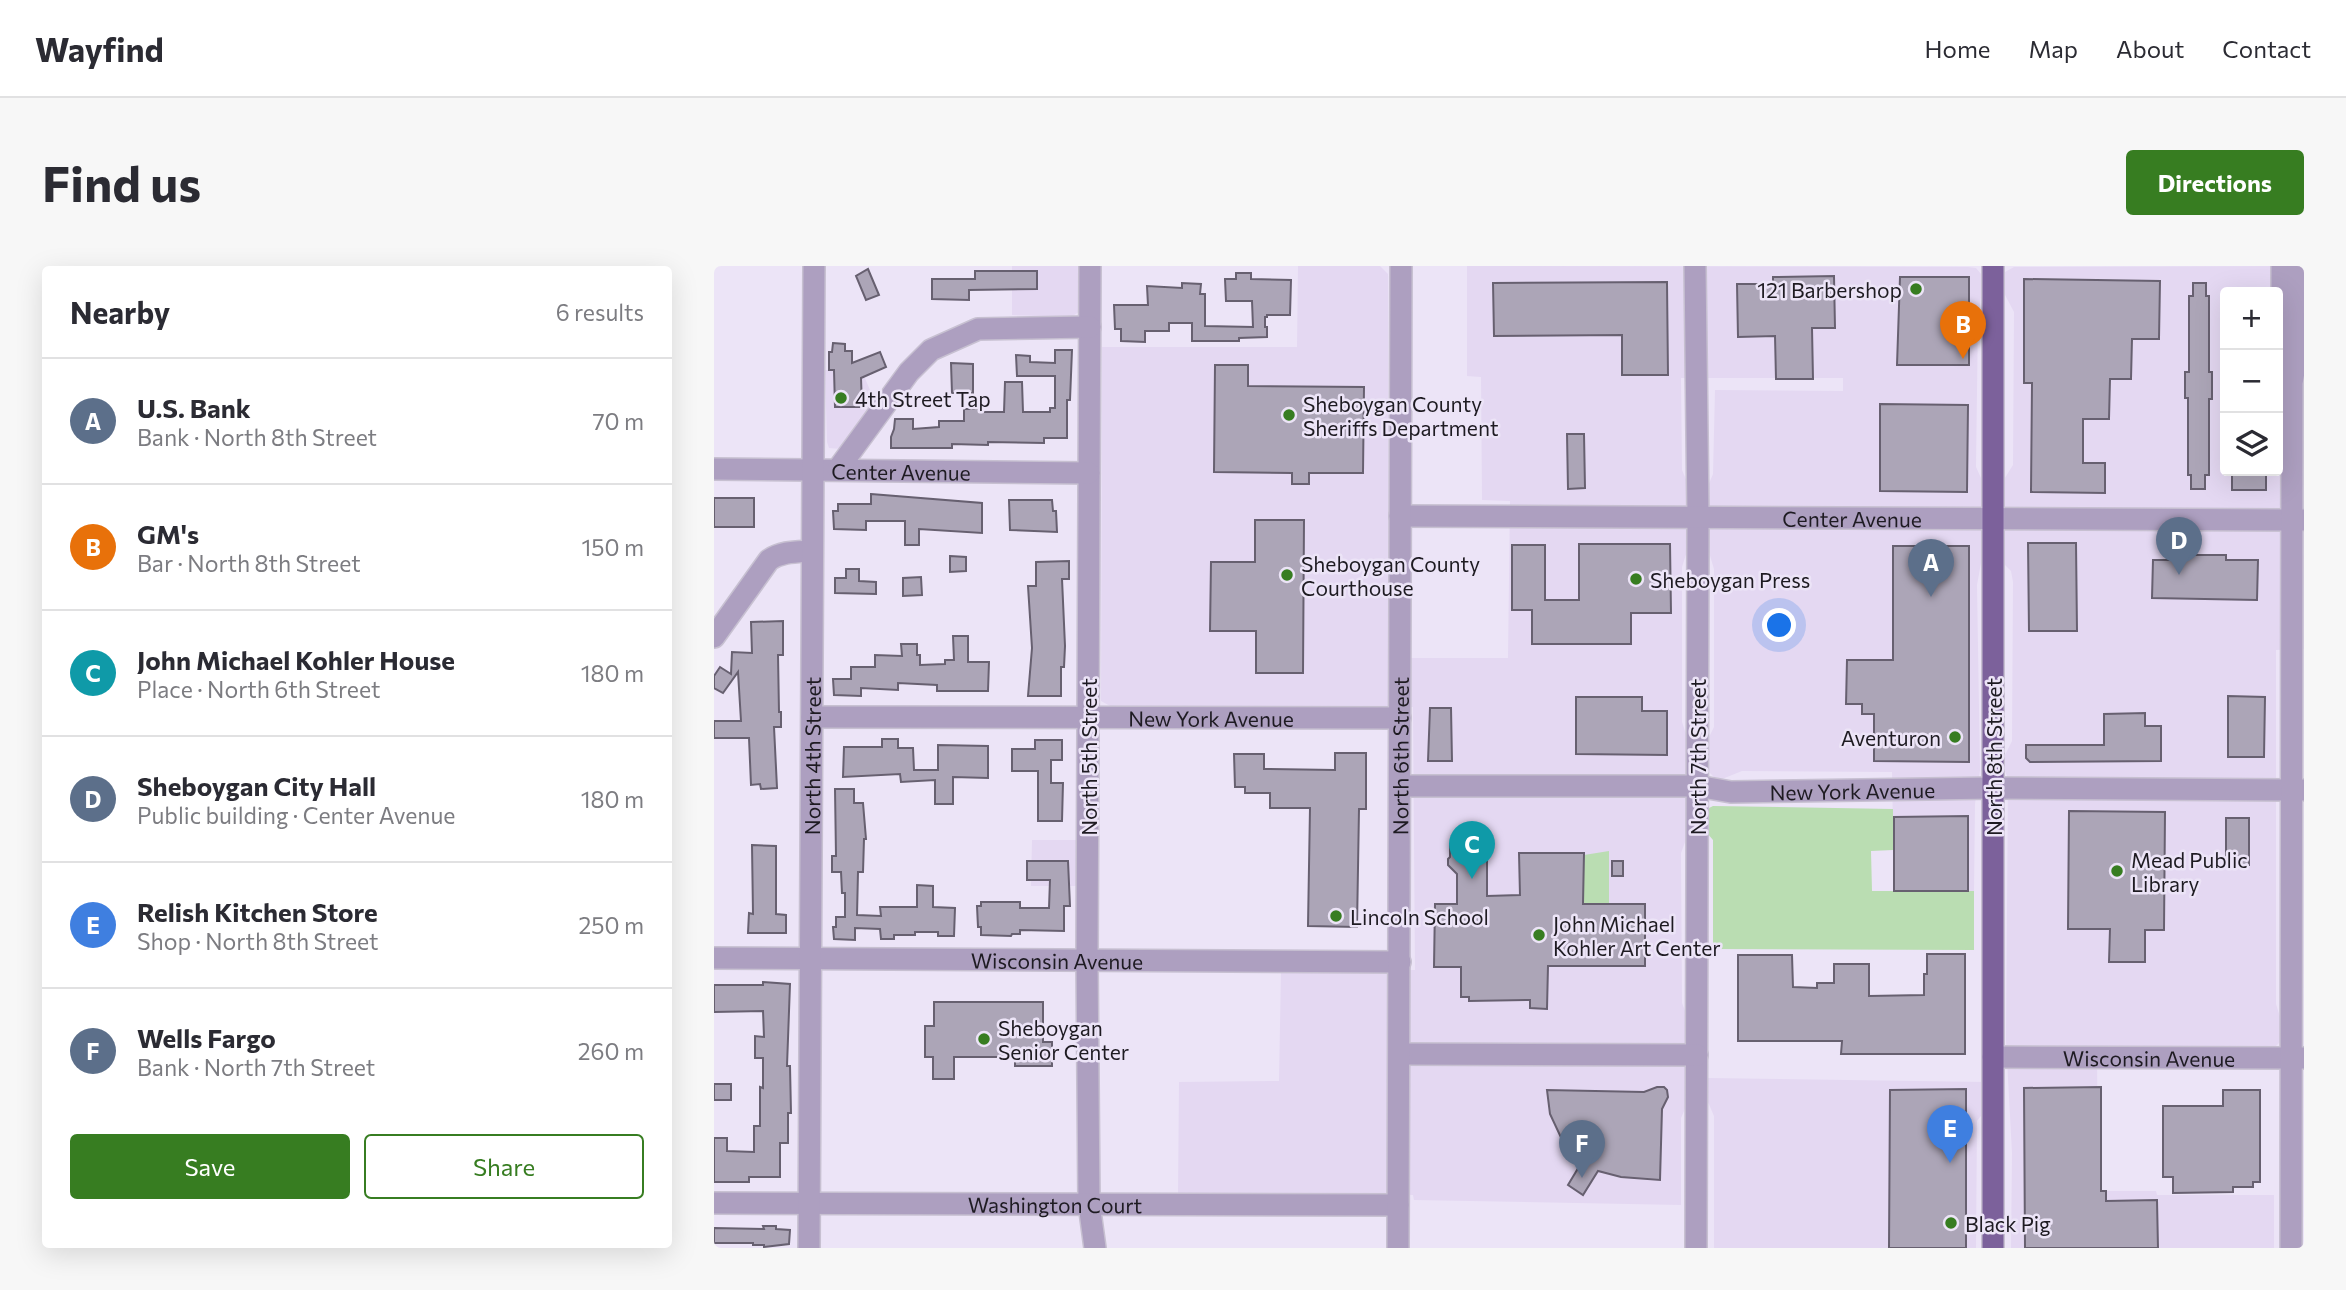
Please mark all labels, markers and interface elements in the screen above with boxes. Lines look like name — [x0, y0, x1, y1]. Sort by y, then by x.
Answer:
text: Wayfind — [35, 28, 164, 69]
text: Home — [1925, 34, 1991, 63]
text: Map — [2029, 34, 2078, 63]
text: About — [2116, 34, 2184, 63]
text: Contact — [2222, 34, 2311, 63]
button: Directions — [2126, 150, 2304, 215]
text: Find us — [42, 152, 201, 212]
place label: 121 Barbershop — [1757, 277, 1902, 302]
marker: 121 Barbershop — [1908, 281, 1924, 297]
map controls — [2220, 287, 2283, 476]
button: + — [2220, 287, 2283, 350]
text: Nearby — [70, 293, 170, 330]
text: 6 results — [556, 298, 644, 326]
pin: B — [1940, 301, 1986, 359]
button: − — [2220, 350, 2283, 413]
place label: 4th Street Tap — [855, 386, 991, 411]
marker: 4th Street Tap — [833, 390, 849, 406]
place label: Sheboygan County Sheriffs Department — [1303, 391, 1499, 440]
text: U.S. Bank — [137, 392, 251, 423]
text: A — [85, 407, 101, 435]
text: 70 m — [592, 407, 644, 435]
marker: Sheboygan County Sheriffs Department — [1281, 407, 1297, 423]
button: layers — [2220, 413, 2283, 476]
text: Bank · North 8th Street — [137, 423, 377, 451]
street label: Center Avenue — [831, 458, 971, 484]
street label: Center Avenue — [1782, 505, 1922, 531]
pin: D — [2156, 517, 2202, 575]
text: GM's — [137, 518, 199, 549]
text: B — [85, 533, 101, 561]
text: 150 m — [581, 533, 644, 561]
pin: A — [1908, 539, 1954, 597]
text: Bar · North 8th Street — [137, 549, 361, 577]
place label: Sheboygan County Courthouse — [1301, 551, 1480, 600]
marker: Sheboygan County Courthouse — [1279, 567, 1295, 583]
place label: Sheboygan Press — [1650, 567, 1810, 592]
marker: Sheboygan Press — [1628, 571, 1644, 587]
your location — [1762, 608, 1796, 642]
text: John Michael Kohler House — [137, 644, 455, 675]
text: C — [85, 659, 101, 687]
text: 180 m — [581, 659, 644, 687]
text: Place · North 6th Street — [137, 675, 380, 703]
street label: North 4th Street — [799, 677, 824, 835]
street label: North 6th Street — [1387, 677, 1412, 835]
street label: North 5th Street — [1076, 678, 1101, 836]
street label: North 8th Street — [1981, 678, 2006, 836]
street label: North 7th Street — [1685, 679, 1710, 835]
street label: New York Avenue — [1128, 705, 1294, 730]
place label: Aventuron — [1841, 725, 1941, 750]
marker: Aventuron — [1947, 729, 1963, 745]
text: Sheboygan City Hall — [137, 770, 376, 801]
street label: New York Avenue — [1769, 776, 1935, 804]
text: D — [85, 785, 101, 813]
text: 180 m — [581, 785, 644, 813]
text: Public building · Center Avenue — [137, 801, 455, 829]
pin: C — [1449, 821, 1495, 879]
place label: Mead Public Library — [2131, 847, 2248, 896]
marker: Mead Public Library — [2109, 863, 2125, 879]
text: Relish Kitchen Store — [137, 896, 378, 927]
place label: Lincoln School — [1350, 904, 1489, 929]
marker: Lincoln School — [1328, 908, 1344, 924]
text: E — [86, 911, 100, 939]
text: 250 m — [579, 911, 644, 939]
place label: John Michael Kohler Art Center — [1553, 911, 1721, 960]
text: Shop · North 8th Street — [137, 927, 379, 955]
marker: John Michael Kohler Art Center — [1531, 927, 1547, 943]
street label: Wisconsin Avenue — [971, 947, 1143, 973]
place label: Sheboygan Senior Center — [998, 1015, 1129, 1064]
text: Wells Fargo — [137, 1022, 276, 1053]
marker: Sheboygan Senior Center — [976, 1031, 992, 1047]
text: F — [86, 1037, 100, 1065]
text: 260 m — [578, 1037, 644, 1065]
street label: Wisconsin Avenue — [2063, 1045, 2235, 1070]
text: Bank · North 7th Street — [137, 1053, 375, 1081]
pin: E — [1927, 1105, 1973, 1163]
pin: F — [1559, 1120, 1605, 1178]
button: Save — [70, 1134, 350, 1199]
button: Share — [364, 1134, 644, 1199]
street label: Washington Court — [968, 1191, 1142, 1217]
place label: Black Pig — [1965, 1211, 2051, 1236]
marker: Black Pig — [1943, 1215, 1959, 1231]

